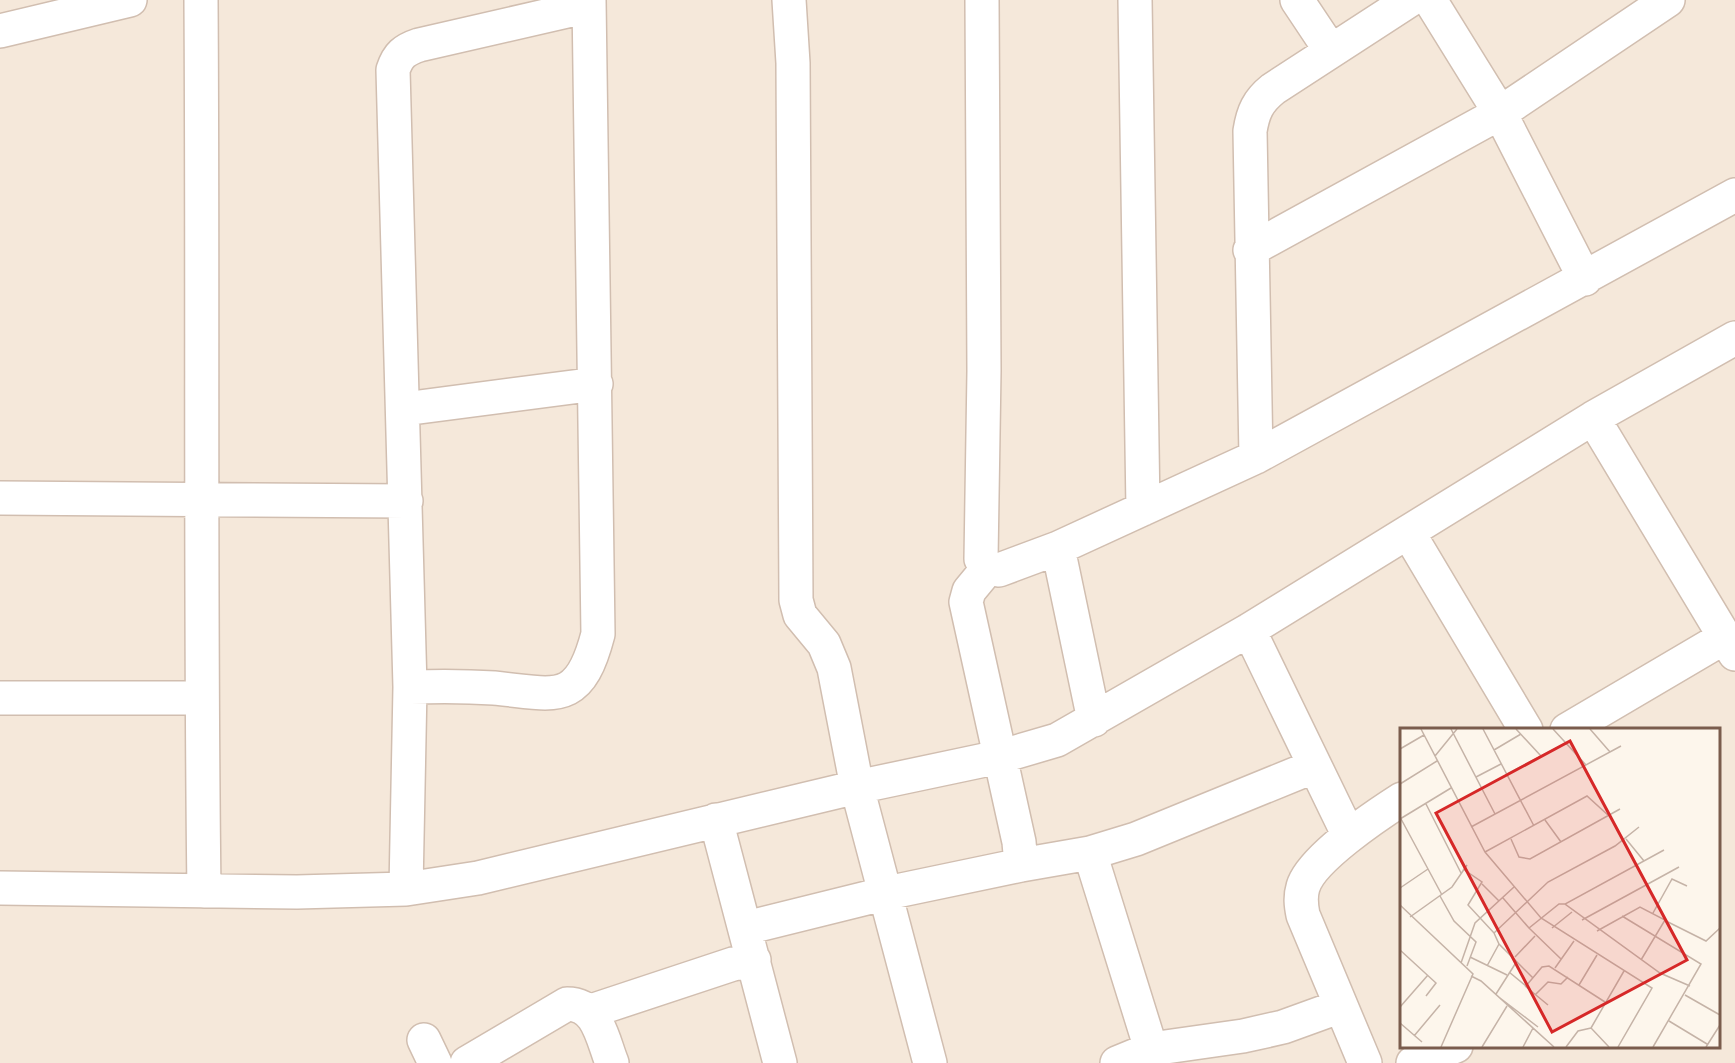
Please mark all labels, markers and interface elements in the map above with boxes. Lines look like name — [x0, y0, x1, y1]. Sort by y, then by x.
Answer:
inset map — [1400, 728, 1720, 1048]

